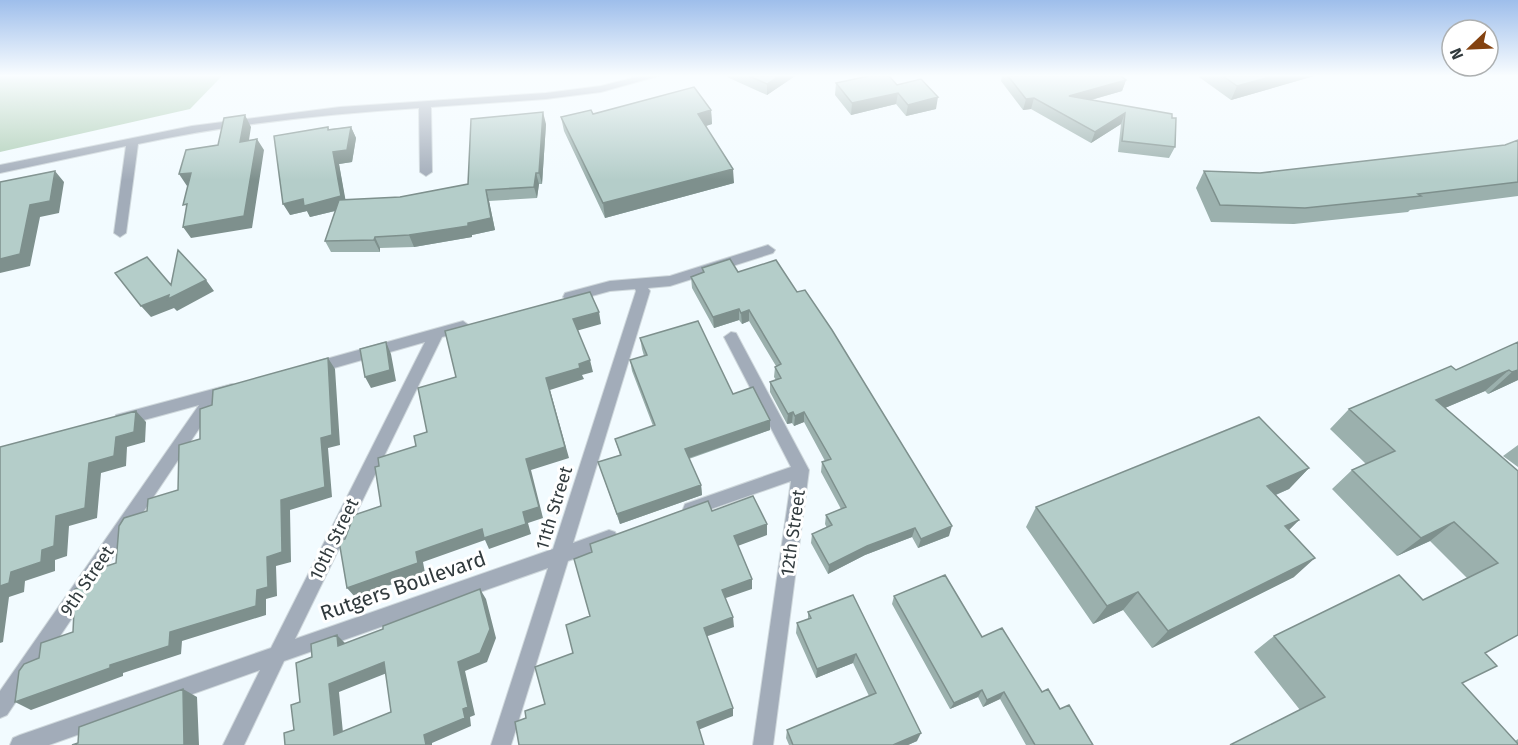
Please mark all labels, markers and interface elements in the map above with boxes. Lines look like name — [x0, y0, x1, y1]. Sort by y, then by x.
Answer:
north arrow — [1440, 18, 1500, 78]
text: N — [1446, 45, 1467, 62]
street label: 11th Street — [531, 463, 577, 552]
street label: 12th Street — [776, 488, 810, 578]
street label: 10th Street — [305, 494, 363, 584]
street label: 9th Street — [55, 541, 119, 620]
street label: Rutgers Boulevard — [317, 545, 489, 627]

